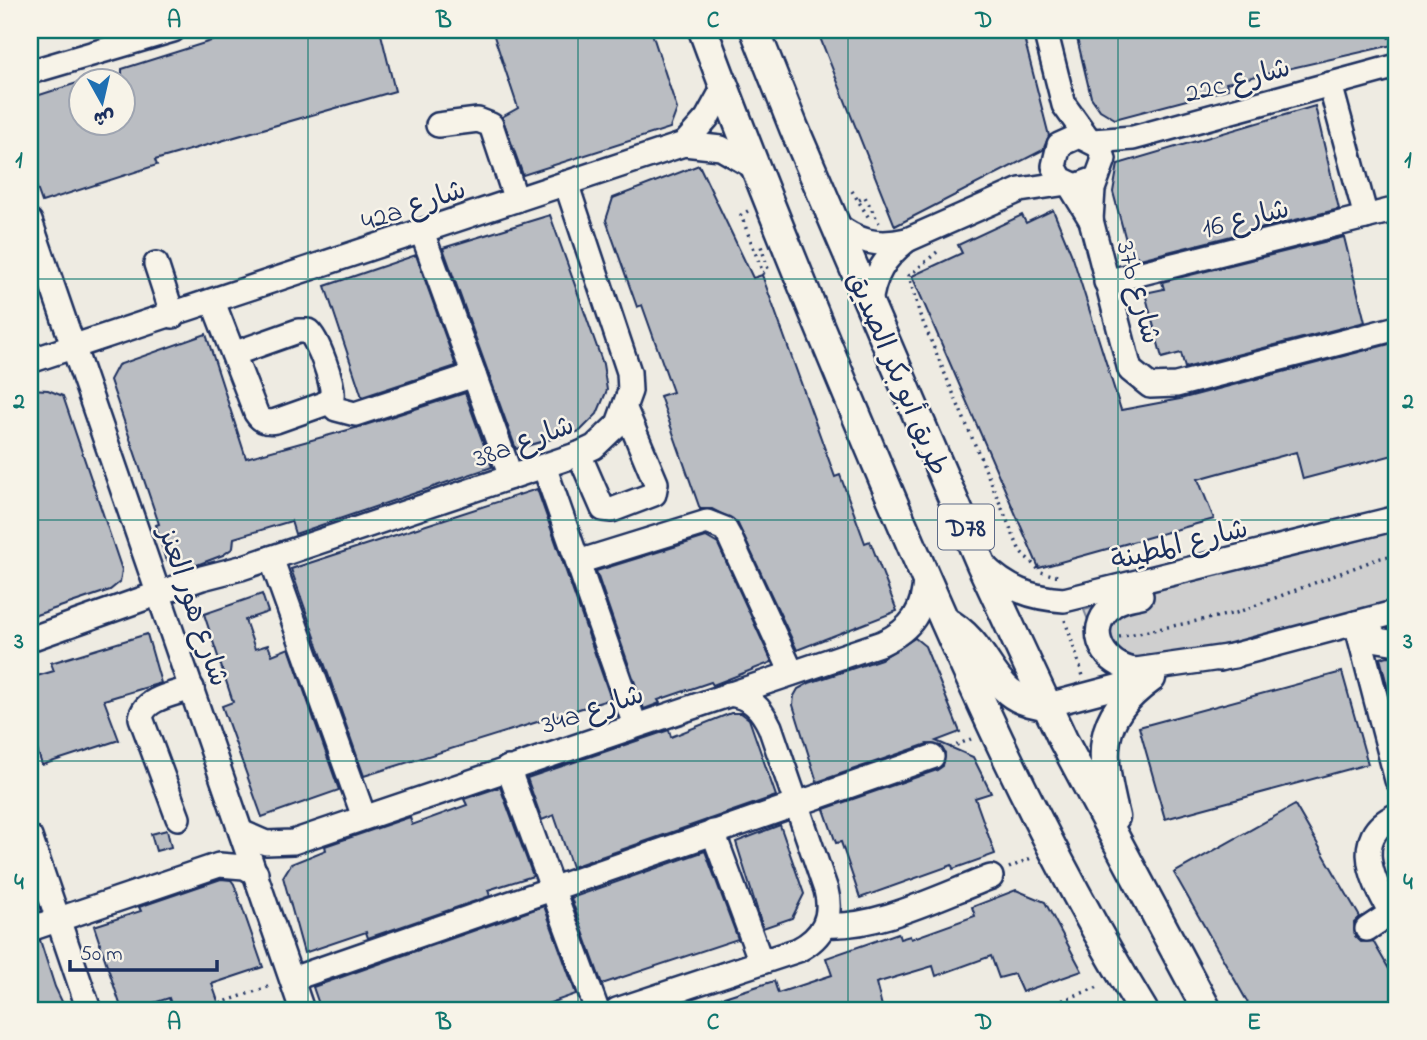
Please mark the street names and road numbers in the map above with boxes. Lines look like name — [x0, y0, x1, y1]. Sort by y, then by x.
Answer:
street label: 22c شارع — [1181, 49, 1295, 116]
street label: 42a شارع — [356, 170, 472, 244]
street label: شارع 16 — [1198, 190, 1294, 251]
street label: 37b شارع — [1103, 237, 1170, 349]
street label: طريق أبو بكر الصديق — [834, 266, 957, 483]
street label: 38a شارع — [468, 406, 580, 480]
road number: D78 — [938, 505, 994, 550]
street label: شارع المطينة — [1107, 510, 1253, 583]
street label: شارع هور العنز — [145, 520, 238, 693]
street label: 34a شارع — [536, 675, 650, 747]

